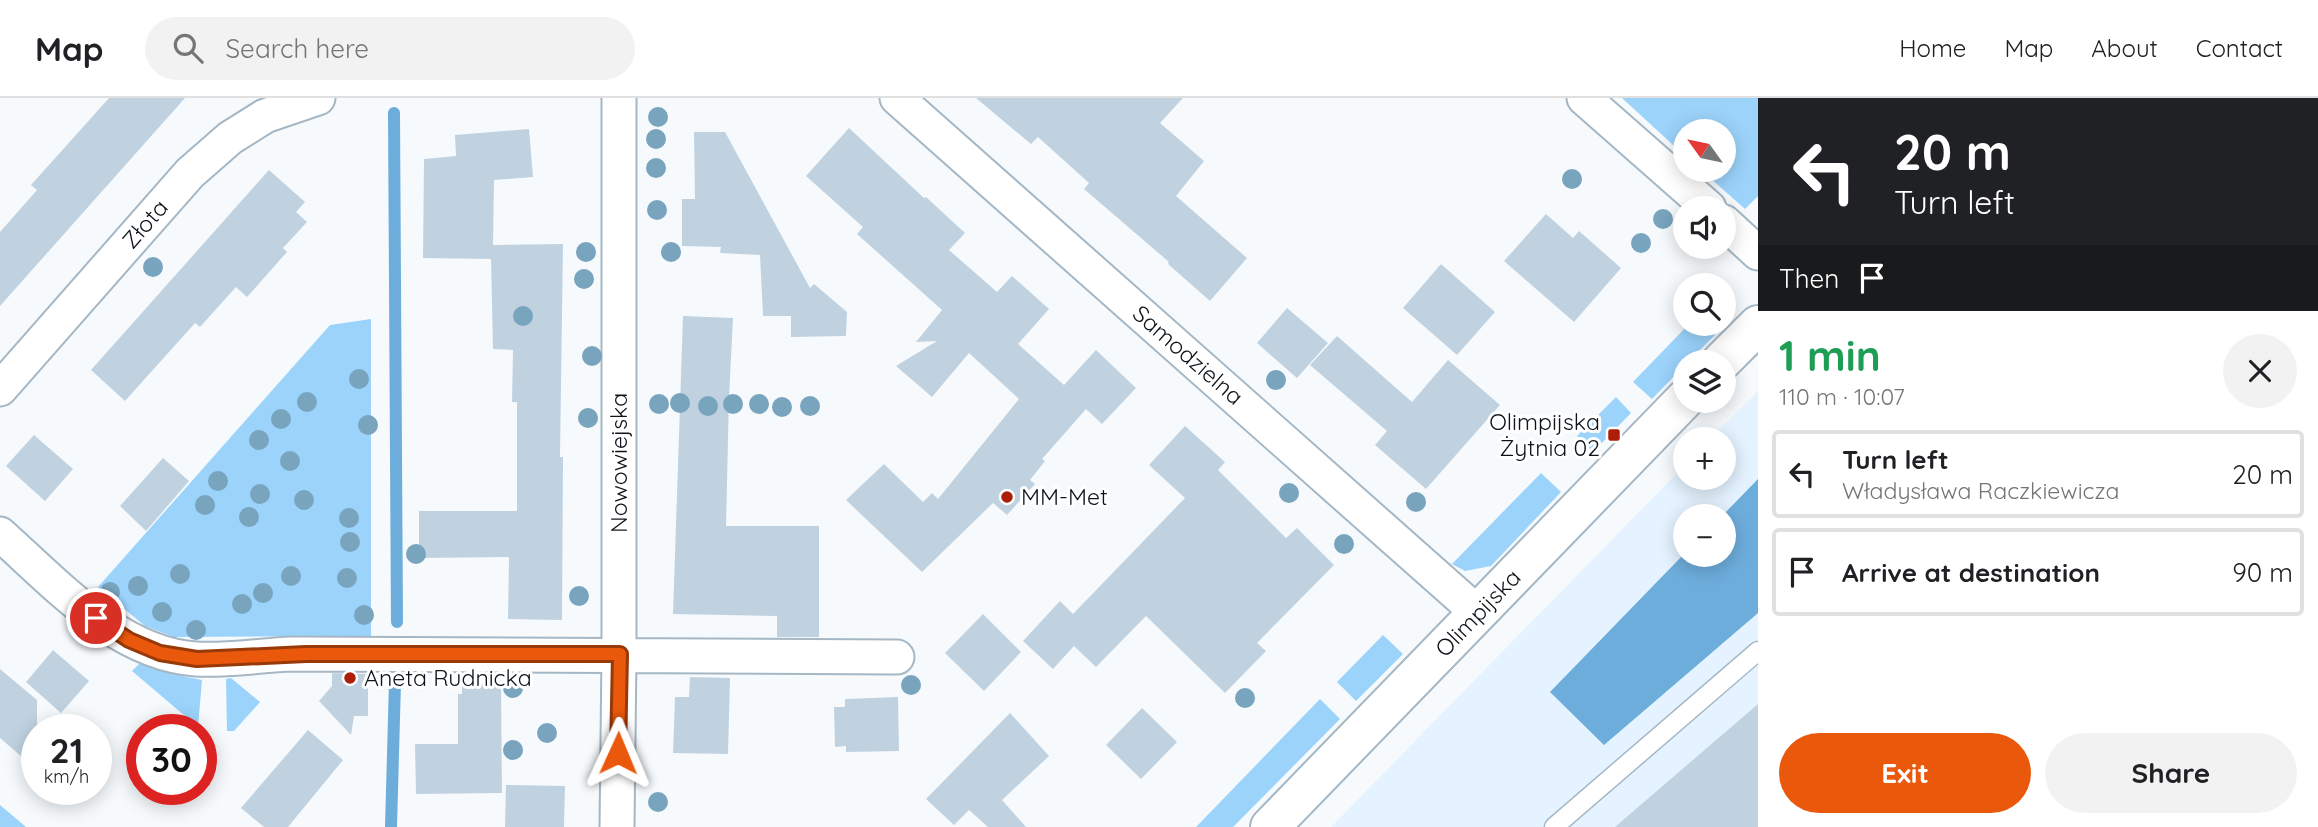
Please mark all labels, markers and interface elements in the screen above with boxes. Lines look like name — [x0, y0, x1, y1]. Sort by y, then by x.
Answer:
search box — [145, 17, 635, 80]
text: Map — [35, 28, 103, 69]
icon: search — [169, 29, 207, 67]
text: Search here — [225, 32, 369, 65]
text: Home — [1899, 33, 1966, 63]
text: Map — [2004, 33, 2053, 63]
text: About — [2091, 33, 2158, 63]
text: Contact — [2196, 33, 2283, 63]
north arrow — [1673, 119, 1736, 182]
map controls — [1673, 119, 1736, 567]
text: 20 m — [1894, 121, 2011, 182]
icon: left — [1779, 126, 1870, 217]
text: Turn left — [1894, 182, 2015, 222]
street label: Złota — [115, 193, 174, 254]
button: sound — [1673, 196, 1736, 259]
icon: arrive — [1853, 259, 1891, 297]
text: Then — [1779, 262, 1839, 295]
button: search — [1673, 273, 1736, 336]
street label: Samodzielna — [1127, 299, 1250, 411]
text: 1 min — [1779, 329, 1881, 382]
button: close — [2223, 334, 2297, 408]
button: layers — [1673, 350, 1736, 413]
text: 110 m · 10:07 — [1779, 382, 1905, 411]
street label: Nowowiejska — [604, 393, 633, 533]
place label: Olimpijska Żytnia 02 — [1489, 407, 1600, 462]
marker: Olimpijska Żytnia 02 — [1606, 427, 1622, 443]
button: + — [1673, 427, 1736, 490]
text: Turn left — [1842, 443, 1949, 476]
icon: left — [1783, 455, 1821, 493]
text: 20 m — [2232, 458, 2293, 491]
text: Władysława Raczkiewicza — [1842, 476, 2119, 505]
place label: MM-Met — [1021, 482, 1108, 511]
marker: MM-Met — [999, 489, 1015, 505]
button: − — [1673, 504, 1736, 567]
icon: arrive — [1783, 553, 1821, 591]
text: Arrive at destination — [1842, 556, 2100, 589]
text: 90 m — [2232, 556, 2293, 589]
street label: Olimpijska — [1429, 563, 1527, 663]
pin — [66, 588, 126, 648]
icon: arrive — [77, 599, 115, 637]
place label: Aneta Rudnicka — [364, 663, 532, 692]
marker: Aneta Rudnicka — [342, 670, 358, 686]
speed limit sign: 30 — [126, 714, 217, 805]
position arrow — [581, 716, 655, 790]
text: 21 — [50, 728, 83, 772]
button: Exit — [1779, 733, 2031, 813]
button: Share — [2045, 733, 2297, 813]
text: km/h — [44, 765, 89, 788]

